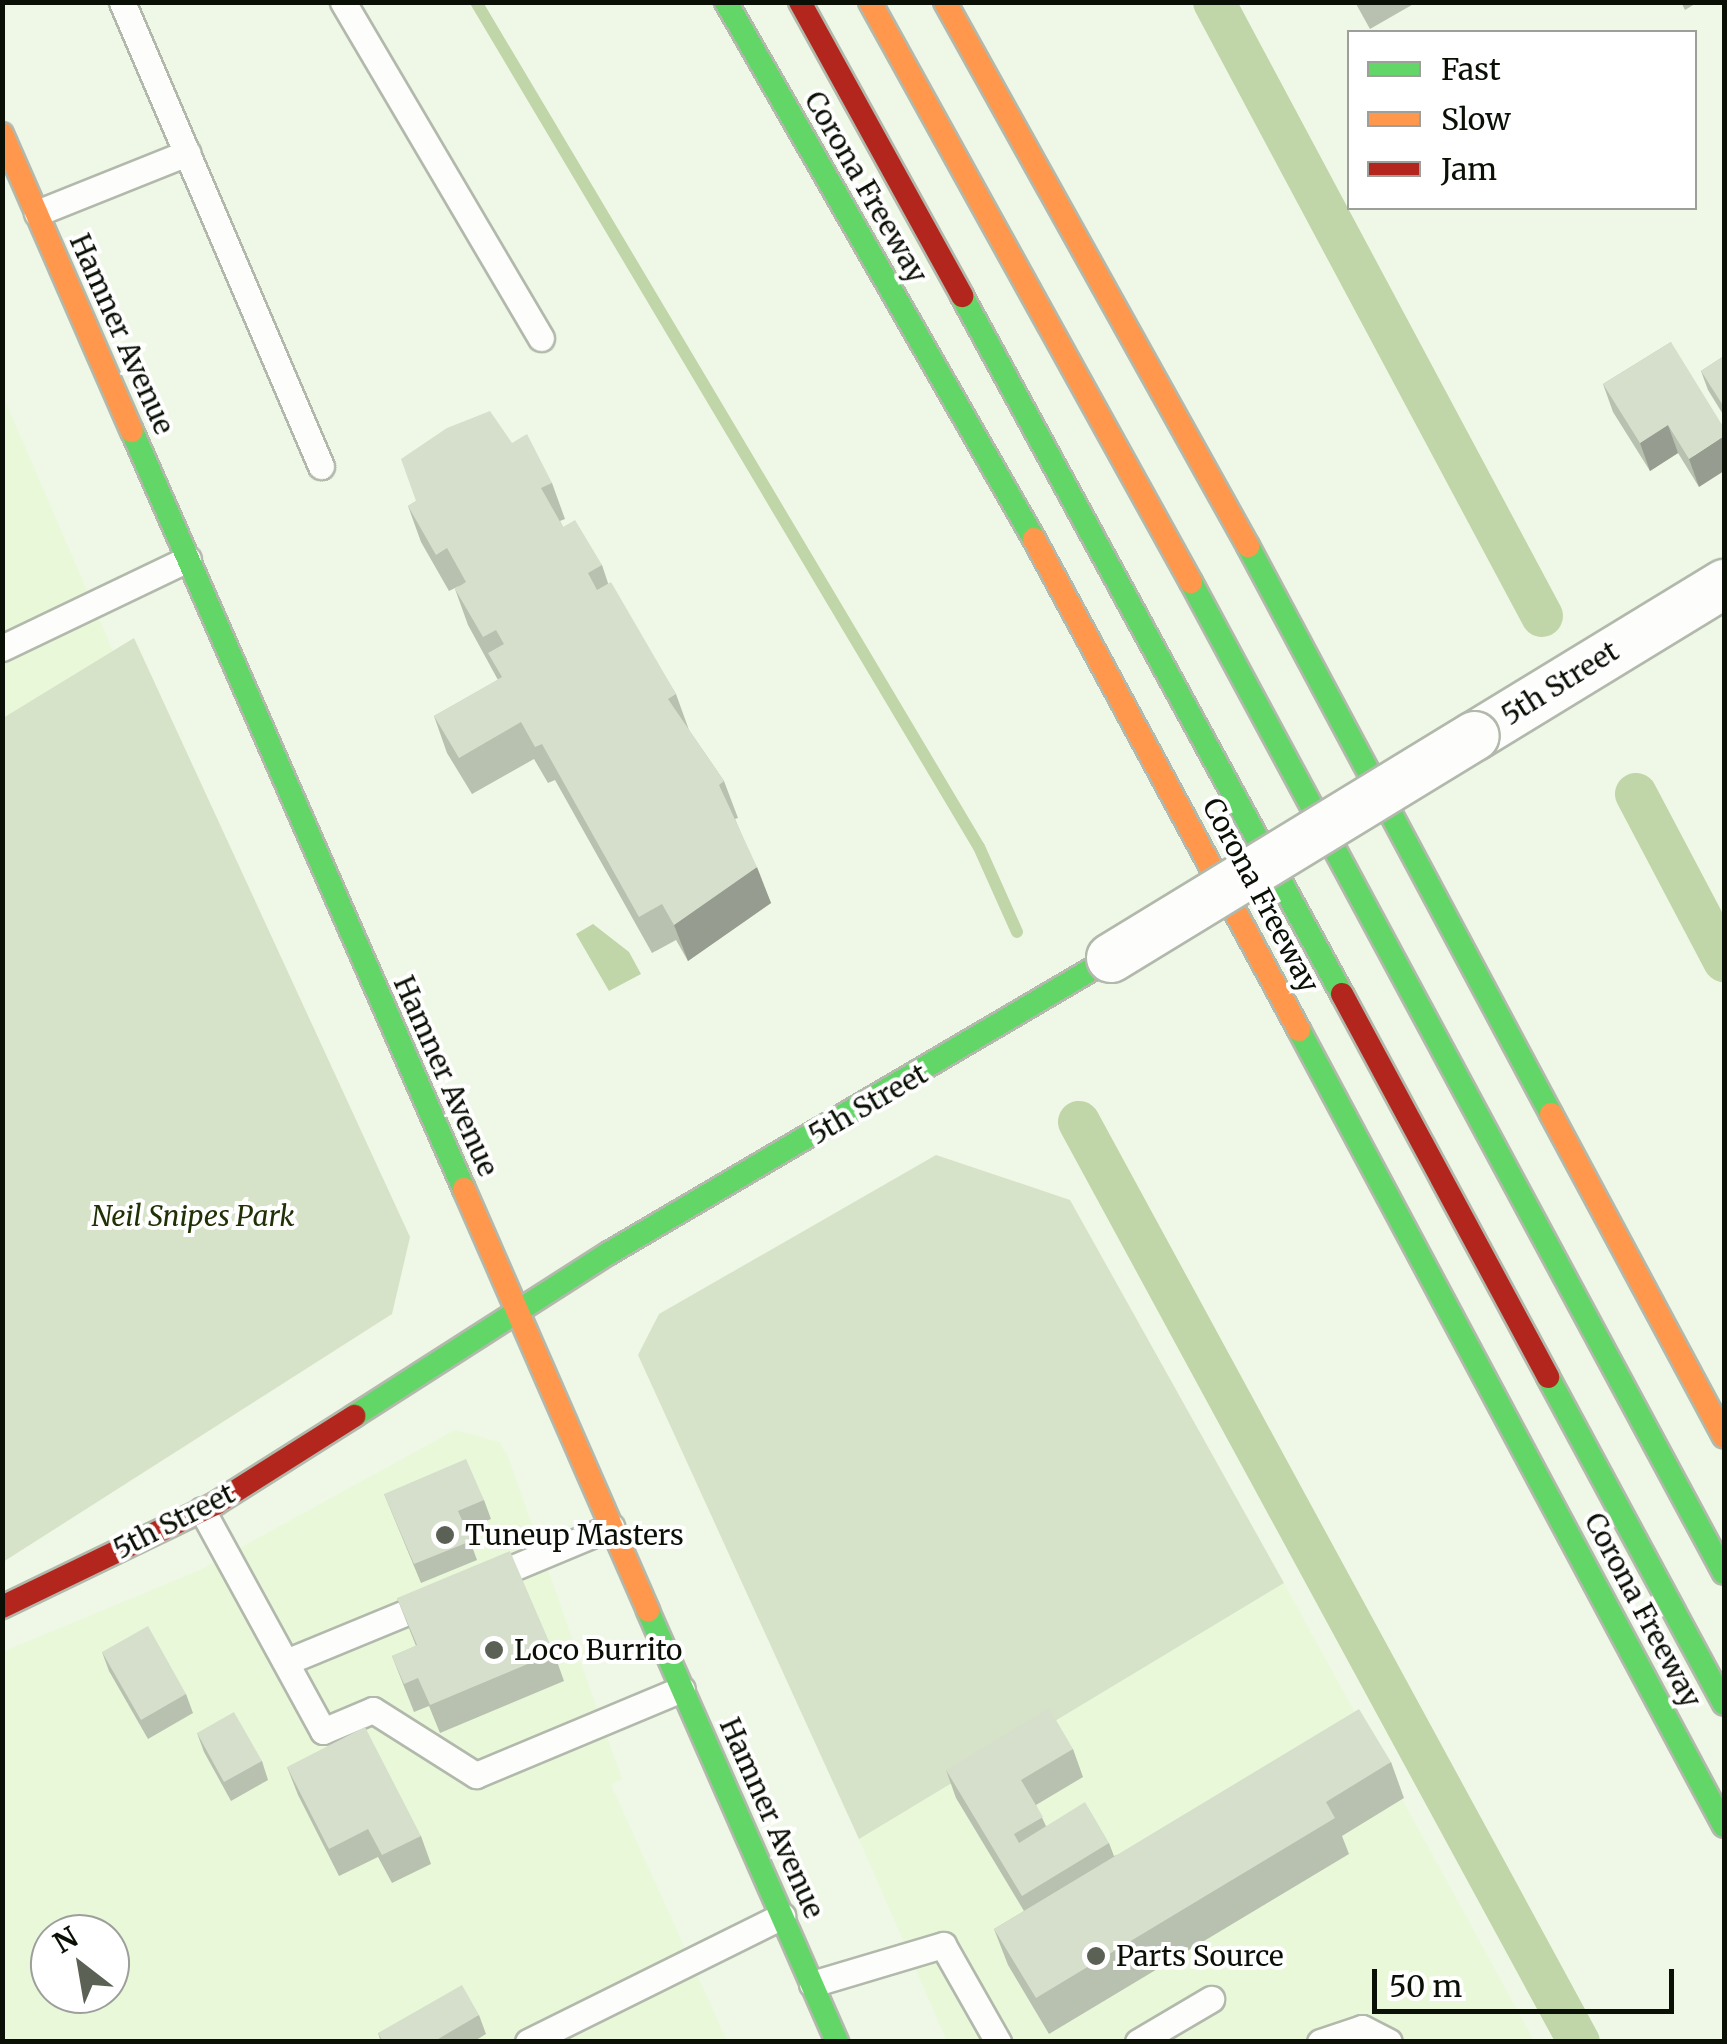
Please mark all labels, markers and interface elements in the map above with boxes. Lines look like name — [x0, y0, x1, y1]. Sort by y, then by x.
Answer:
legend — [1347, 30, 1697, 210]
text: Fast — [1441, 50, 1501, 88]
street label: Corona Freeway — [798, 85, 934, 289]
text: Slow — [1441, 100, 1511, 138]
text: Jam — [1441, 150, 1497, 188]
street label: Hamner Avenue — [63, 229, 181, 439]
street label: 5th Street — [1495, 634, 1625, 732]
street label: Corona Freeway — [1196, 792, 1326, 998]
street label: Hamner Avenue — [387, 971, 505, 1181]
street label: 5th Street — [803, 1057, 933, 1151]
park label: Neil Snipes Park — [91, 1199, 295, 1233]
street label: 5th Street — [108, 1476, 240, 1566]
street label: Corona Freeway — [1578, 1507, 1708, 1713]
place label: Tuneup Masters — [465, 1518, 684, 1552]
marker: Tuneup Masters — [434, 1524, 456, 1546]
place label: Loco Burrito — [514, 1633, 682, 1667]
marker: Loco Burrito — [483, 1639, 505, 1661]
street label: Hamner Avenue — [713, 1713, 831, 1923]
north arrow — [30, 1914, 130, 2014]
text: N — [47, 1919, 84, 1961]
place label: Parts Source — [1116, 1939, 1284, 1973]
marker: Parts Source — [1085, 1945, 1107, 1967]
scale bar — [1377, 1949, 1680, 2011]
text: 50 m — [1389, 1967, 1462, 2005]

